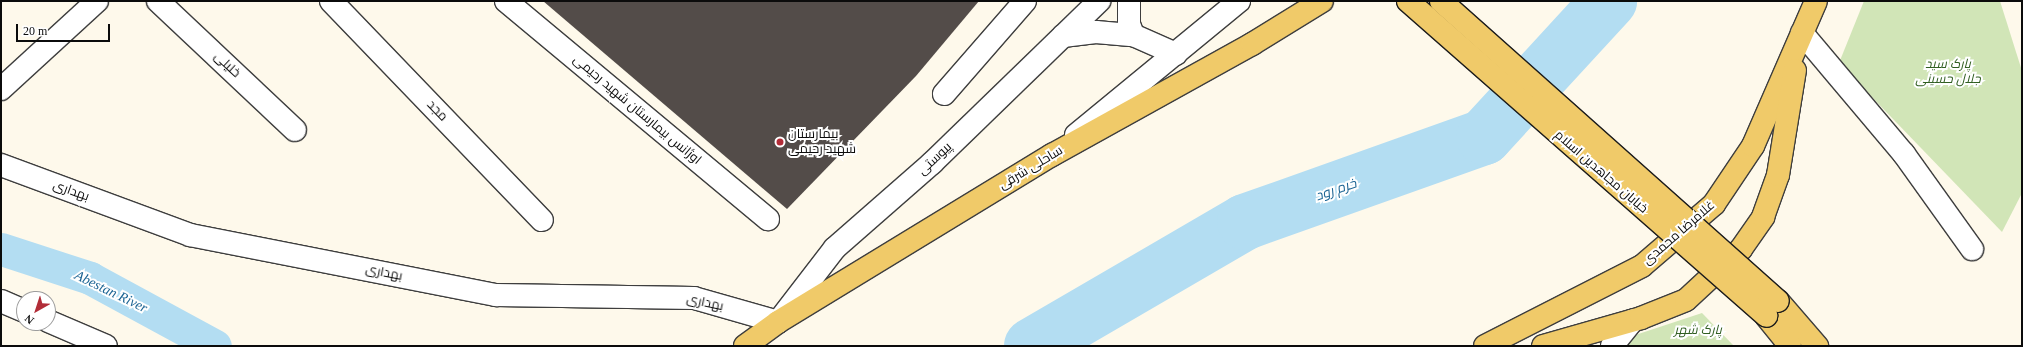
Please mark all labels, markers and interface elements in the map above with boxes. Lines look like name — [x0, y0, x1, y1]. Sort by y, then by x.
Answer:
scale bar — [18, 16, 112, 42]
text: 20 m — [23, 24, 47, 38]
street label: خلیلی — [211, 49, 243, 81]
street label: اوژانس بیمارستان شهید رحیمی — [570, 52, 704, 168]
park label: پارک سید جلال حسینی — [1915, 57, 1981, 88]
street label: مجد — [423, 97, 451, 125]
place label: بیمارستان شهید رحیمی — [788, 127, 856, 158]
street label: خیابان مجاهدین اسلام — [1551, 127, 1651, 217]
marker: بیمارستان شهید رحیمی — [775, 137, 785, 147]
street label: پیوستی — [915, 139, 955, 179]
street label: ساحلی شرقی — [996, 143, 1066, 193]
water label: خرم رود — [1313, 175, 1359, 205]
street label: بهداری — [51, 177, 91, 205]
street label: غلامرضا محمدی — [1640, 198, 1718, 268]
street label: بهداری — [364, 262, 404, 284]
water label: Abestan River — [72, 267, 150, 317]
north arrow — [16, 291, 56, 331]
street label: بهداری — [685, 291, 725, 315]
text: N — [22, 312, 36, 327]
park label: پارک شهر — [1674, 322, 1722, 338]

